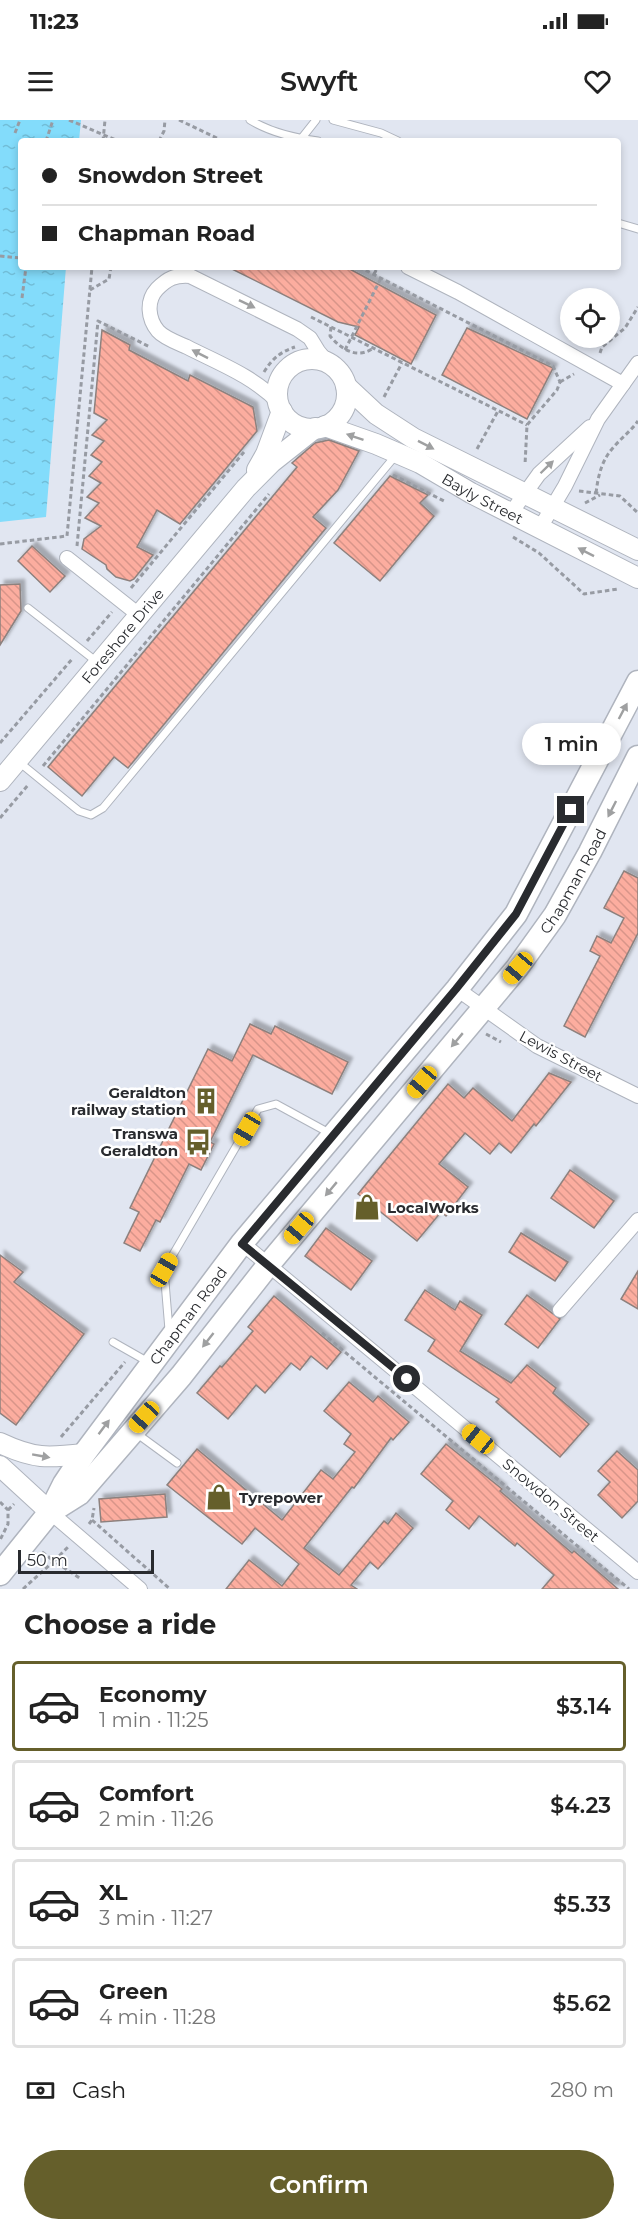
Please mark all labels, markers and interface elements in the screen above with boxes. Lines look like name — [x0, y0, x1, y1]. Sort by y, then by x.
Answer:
text: 11:23 — [30, 8, 79, 35]
icon: menu — [24, 65, 57, 98]
text: Swyft — [280, 65, 358, 98]
icon: heart — [581, 65, 614, 98]
text: Snowdon Street — [78, 162, 263, 189]
text: Chapman Road — [78, 220, 255, 247]
map controls — [560, 288, 620, 348]
button: locate — [560, 288, 620, 348]
one-way arrow — [238, 299, 255, 308]
one-way arrow — [191, 349, 208, 358]
one-way arrow — [346, 432, 364, 442]
one-way arrow — [418, 440, 435, 449]
one-way arrow — [539, 460, 554, 474]
street label: Bayly Street — [439, 469, 527, 528]
one-way arrow — [577, 547, 594, 556]
street label: Foreshore Drive — [77, 584, 168, 687]
one-way arrow — [618, 702, 628, 719]
callout: 1 min — [522, 723, 620, 765]
text: 1 min — [545, 732, 598, 756]
route end — [557, 796, 584, 823]
one-way arrow — [607, 801, 616, 818]
street label: Chapman Road — [535, 825, 610, 937]
car — [500, 948, 536, 988]
street label: Lewis Street — [516, 1026, 606, 1086]
one-way arrow — [451, 1032, 464, 1047]
car — [404, 1062, 440, 1102]
place label: Geraldton railway station — [71, 1083, 186, 1119]
building icon: Geraldton railway station — [191, 1086, 221, 1116]
car — [230, 1109, 264, 1149]
place label: Transwa Geraldton — [100, 1124, 178, 1160]
bus stop icon: Transwa Geraldton — [183, 1127, 213, 1157]
one-way arrow — [325, 1181, 338, 1197]
shop icon: LocalWorks — [352, 1192, 382, 1222]
place label: LocalWorks — [387, 1198, 479, 1217]
car — [281, 1208, 317, 1248]
car — [147, 1250, 181, 1290]
street label: Chapman Road — [145, 1263, 231, 1368]
one-way arrow — [203, 1333, 215, 1348]
route start — [393, 1365, 420, 1392]
car — [125, 1398, 163, 1436]
one-way arrow — [98, 1420, 110, 1436]
car — [458, 1421, 498, 1457]
one-way arrow — [32, 1452, 51, 1461]
street label: Snowdon Street — [499, 1454, 603, 1546]
shop icon: Tyrepower — [204, 1482, 234, 1512]
place label: Tyrepower — [239, 1488, 323, 1507]
scale bar — [18, 1547, 154, 1574]
text: 50 m — [27, 1551, 68, 1570]
text: Choose a ride — [24, 1608, 216, 1641]
icon: car — [27, 1679, 81, 1733]
text: Economy — [99, 1681, 207, 1708]
text: $3.14 — [556, 1693, 611, 1720]
text: 1 min · 11:25 — [99, 1708, 208, 1732]
icon: car — [27, 1778, 81, 1832]
text: Comfort — [99, 1780, 194, 1807]
text: $4.23 — [550, 1792, 611, 1819]
text: 2 min · 11:26 — [99, 1807, 213, 1831]
icon: car — [27, 1877, 81, 1931]
text: XL — [99, 1879, 128, 1906]
text: $5.33 — [553, 1891, 611, 1918]
text: 3 min · 11:27 — [99, 1906, 213, 1930]
icon: car — [27, 1976, 81, 2030]
text: Green — [99, 1978, 168, 2005]
text: $5.62 — [553, 1990, 611, 2017]
text: 4 min · 11:28 — [99, 2005, 216, 2029]
icon: cash — [24, 2074, 57, 2107]
text: Cash — [72, 2077, 126, 2104]
text: 280 m — [550, 2078, 614, 2102]
button: Confirm — [24, 2150, 614, 2219]

